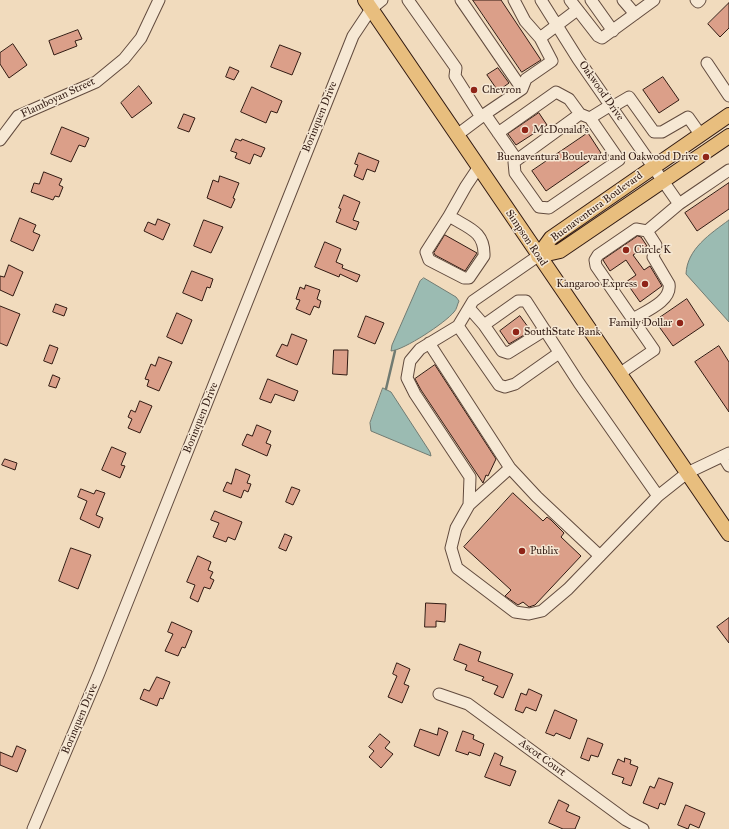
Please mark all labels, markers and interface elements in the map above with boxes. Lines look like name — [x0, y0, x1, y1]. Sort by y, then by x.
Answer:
street label: Oakwood Drive — [576, 59, 626, 123]
street label: Flamboyan Street — [19, 75, 97, 121]
street label: Borinquen Drive — [300, 80, 340, 154]
place label: Chevron — [482, 83, 521, 97]
marker: Chevron — [469, 85, 479, 95]
place label: McDonald's — [533, 123, 589, 137]
marker: McDonald's — [520, 125, 530, 135]
place label: Buenaventura Boulevard and Oakwood Drive — [497, 150, 698, 164]
marker: Buenaventura Boulevard and Oakwood Drive — [701, 152, 711, 162]
street label: Buenaventura Boulevard — [548, 169, 646, 245]
street label: Simpson Road — [502, 207, 550, 269]
place label: Circle K — [634, 243, 671, 257]
marker: Circle K — [621, 245, 631, 255]
place label: Kangaroo Express — [556, 277, 637, 291]
marker: Kangaroo Express — [640, 279, 650, 289]
place label: Family Dollar — [609, 316, 672, 330]
marker: Family Dollar — [675, 318, 685, 328]
place label: SouthState Bank — [524, 325, 601, 339]
marker: SouthState Bank — [511, 327, 521, 337]
street label: Borinquen Drive — [181, 381, 221, 455]
place label: Publix — [530, 544, 558, 558]
marker: Publix — [517, 546, 527, 556]
street label: Borinquen Drive — [59, 682, 101, 756]
street label: Ascot Court — [516, 737, 568, 779]

